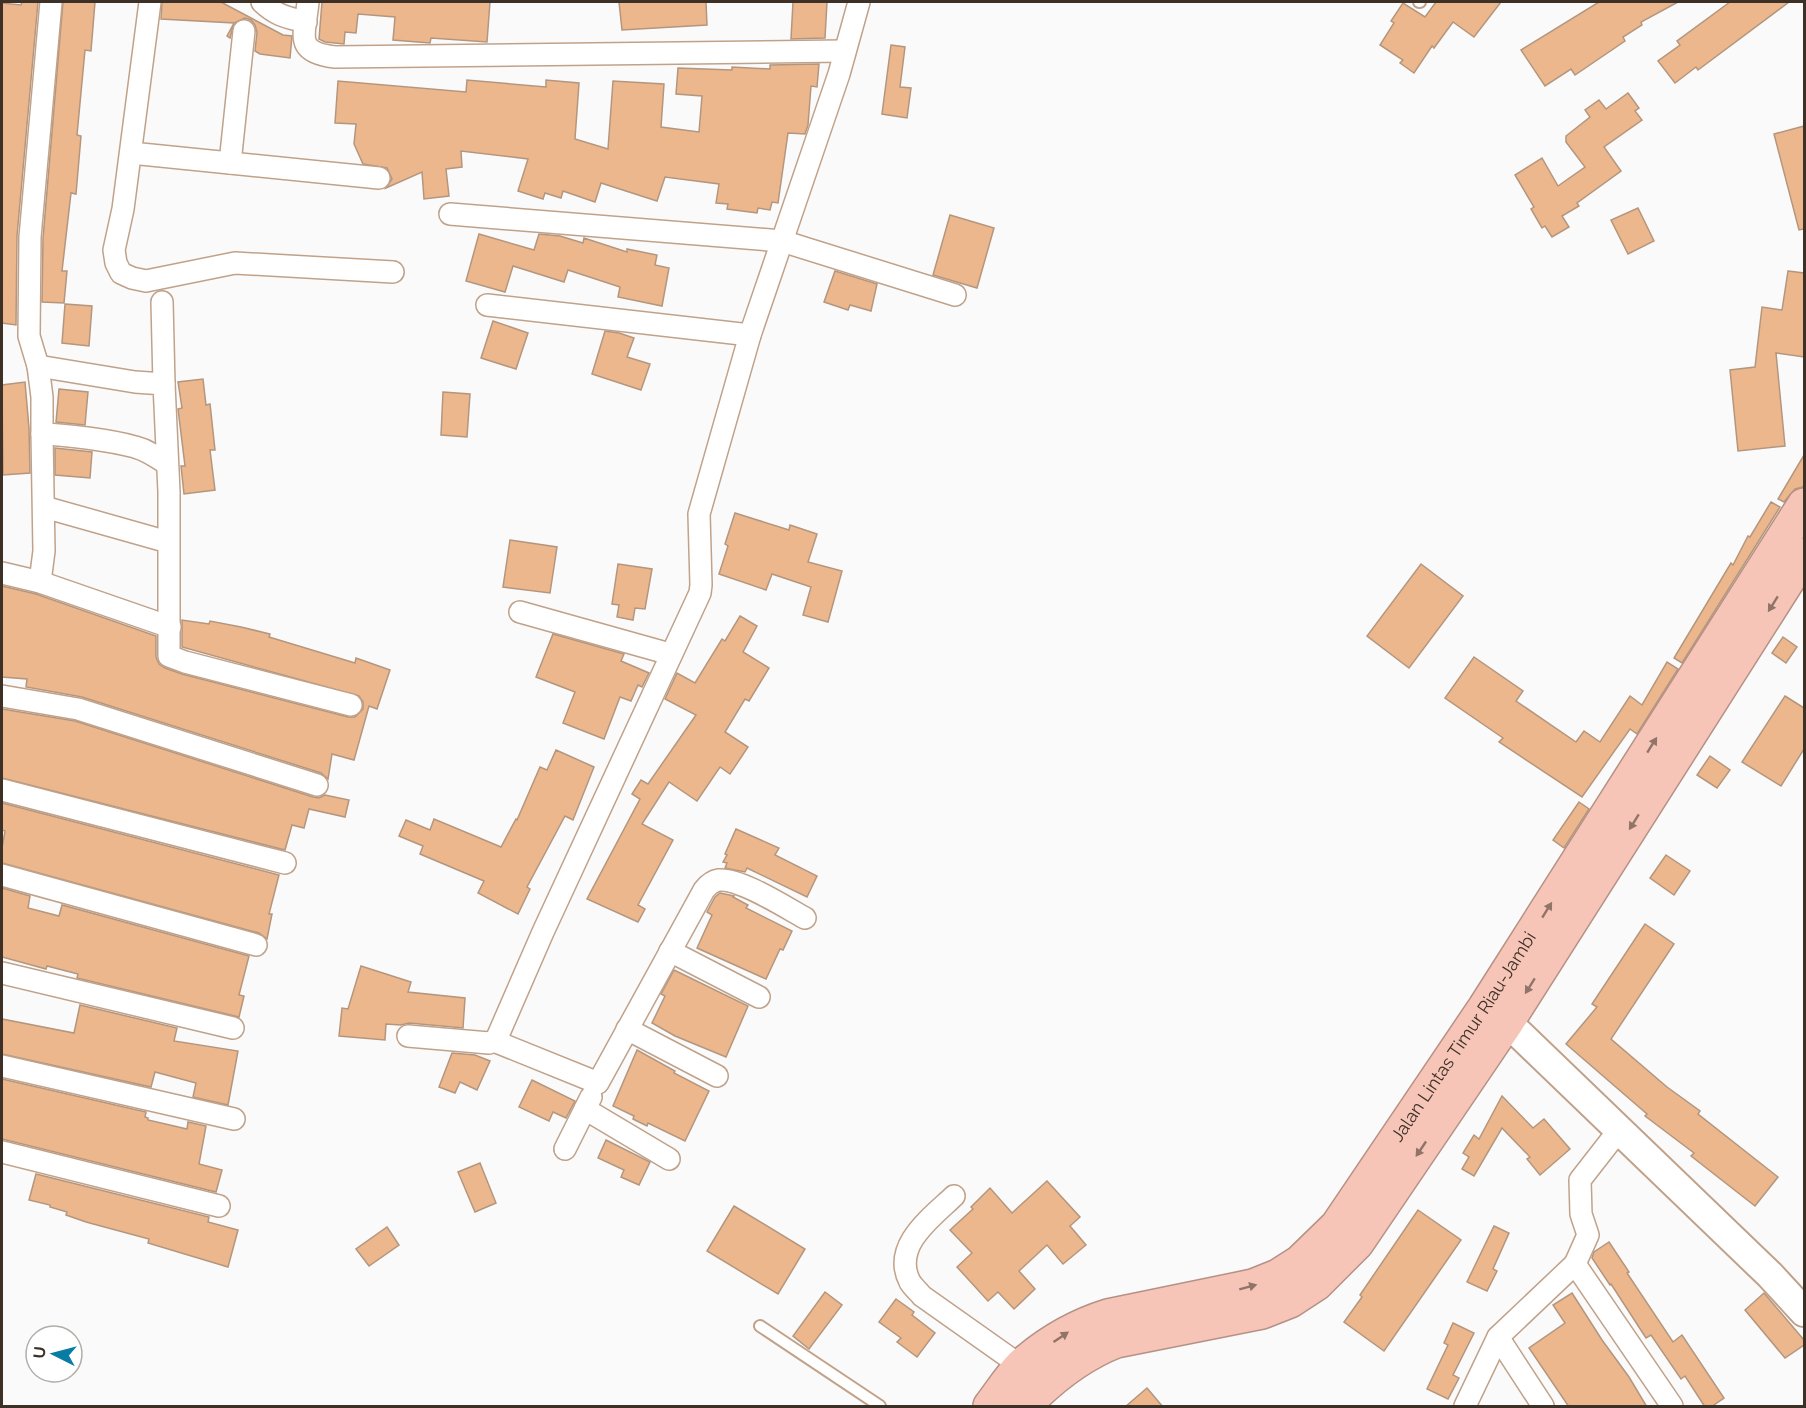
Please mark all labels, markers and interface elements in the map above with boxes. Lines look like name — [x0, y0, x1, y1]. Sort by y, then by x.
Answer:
one-way arrow — [1768, 596, 1779, 612]
one-way arrow — [1646, 737, 1657, 754]
one-way arrow — [1629, 814, 1640, 830]
one-way arrow — [1541, 902, 1552, 918]
street label: Jalan Lintas Timur Riau-Jambi — [1386, 928, 1540, 1145]
one-way arrow — [1524, 978, 1535, 995]
one-way arrow — [1415, 1140, 1427, 1156]
one-way arrow — [1239, 1281, 1257, 1291]
north arrow — [24, 1324, 84, 1384]
one-way arrow — [1053, 1332, 1069, 1343]
text: U — [30, 1346, 50, 1359]

